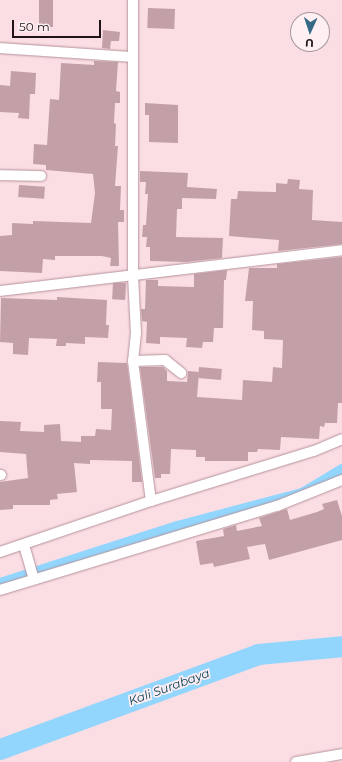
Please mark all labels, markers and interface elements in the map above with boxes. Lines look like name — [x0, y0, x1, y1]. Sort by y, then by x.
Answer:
scale bar — [14, 12, 103, 38]
north arrow — [290, 12, 330, 52]
text: 50 m — [19, 19, 50, 34]
text: U — [305, 36, 314, 50]
water label: Kali Surabaya — [127, 666, 211, 708]

